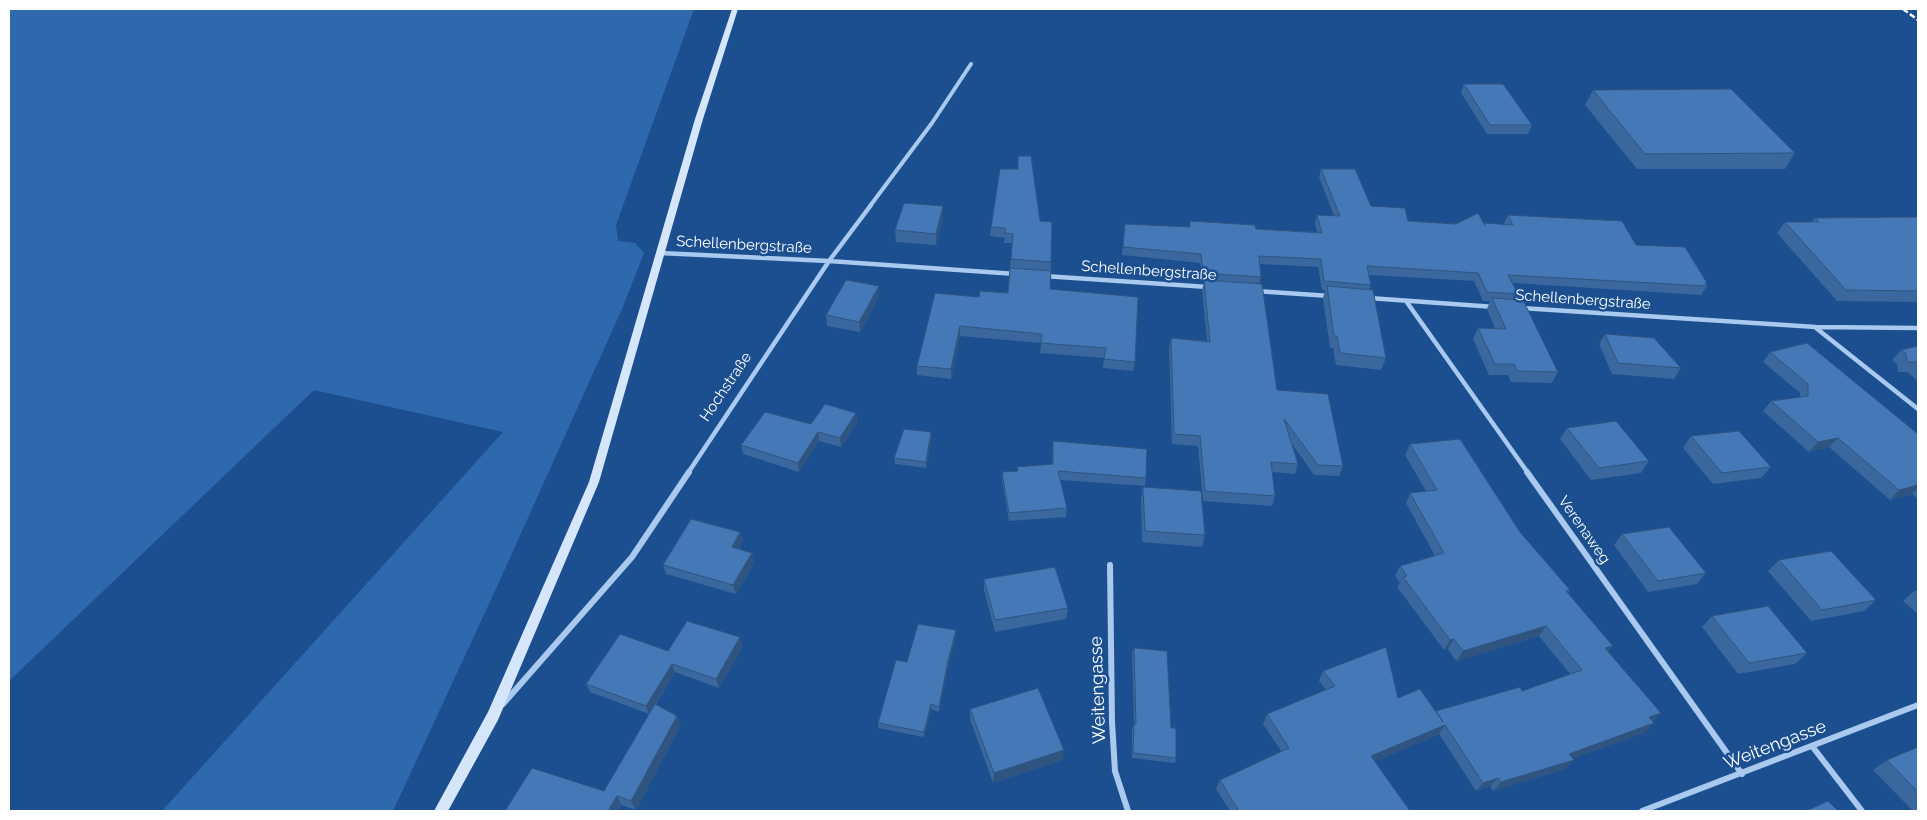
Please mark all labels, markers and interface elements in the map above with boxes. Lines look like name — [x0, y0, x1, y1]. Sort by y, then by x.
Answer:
street label: Schellenbergstraße — [676, 232, 812, 258]
street label: Schellenbergstraße — [1081, 257, 1217, 285]
street label: Schellenbergstraße — [1515, 286, 1651, 314]
street label: Hochstraße — [696, 349, 756, 425]
street label: Verenaweg — [1554, 493, 1614, 567]
street label: Weitengasse — [1085, 636, 1111, 744]
street label: Weitengasse — [1721, 716, 1829, 774]

